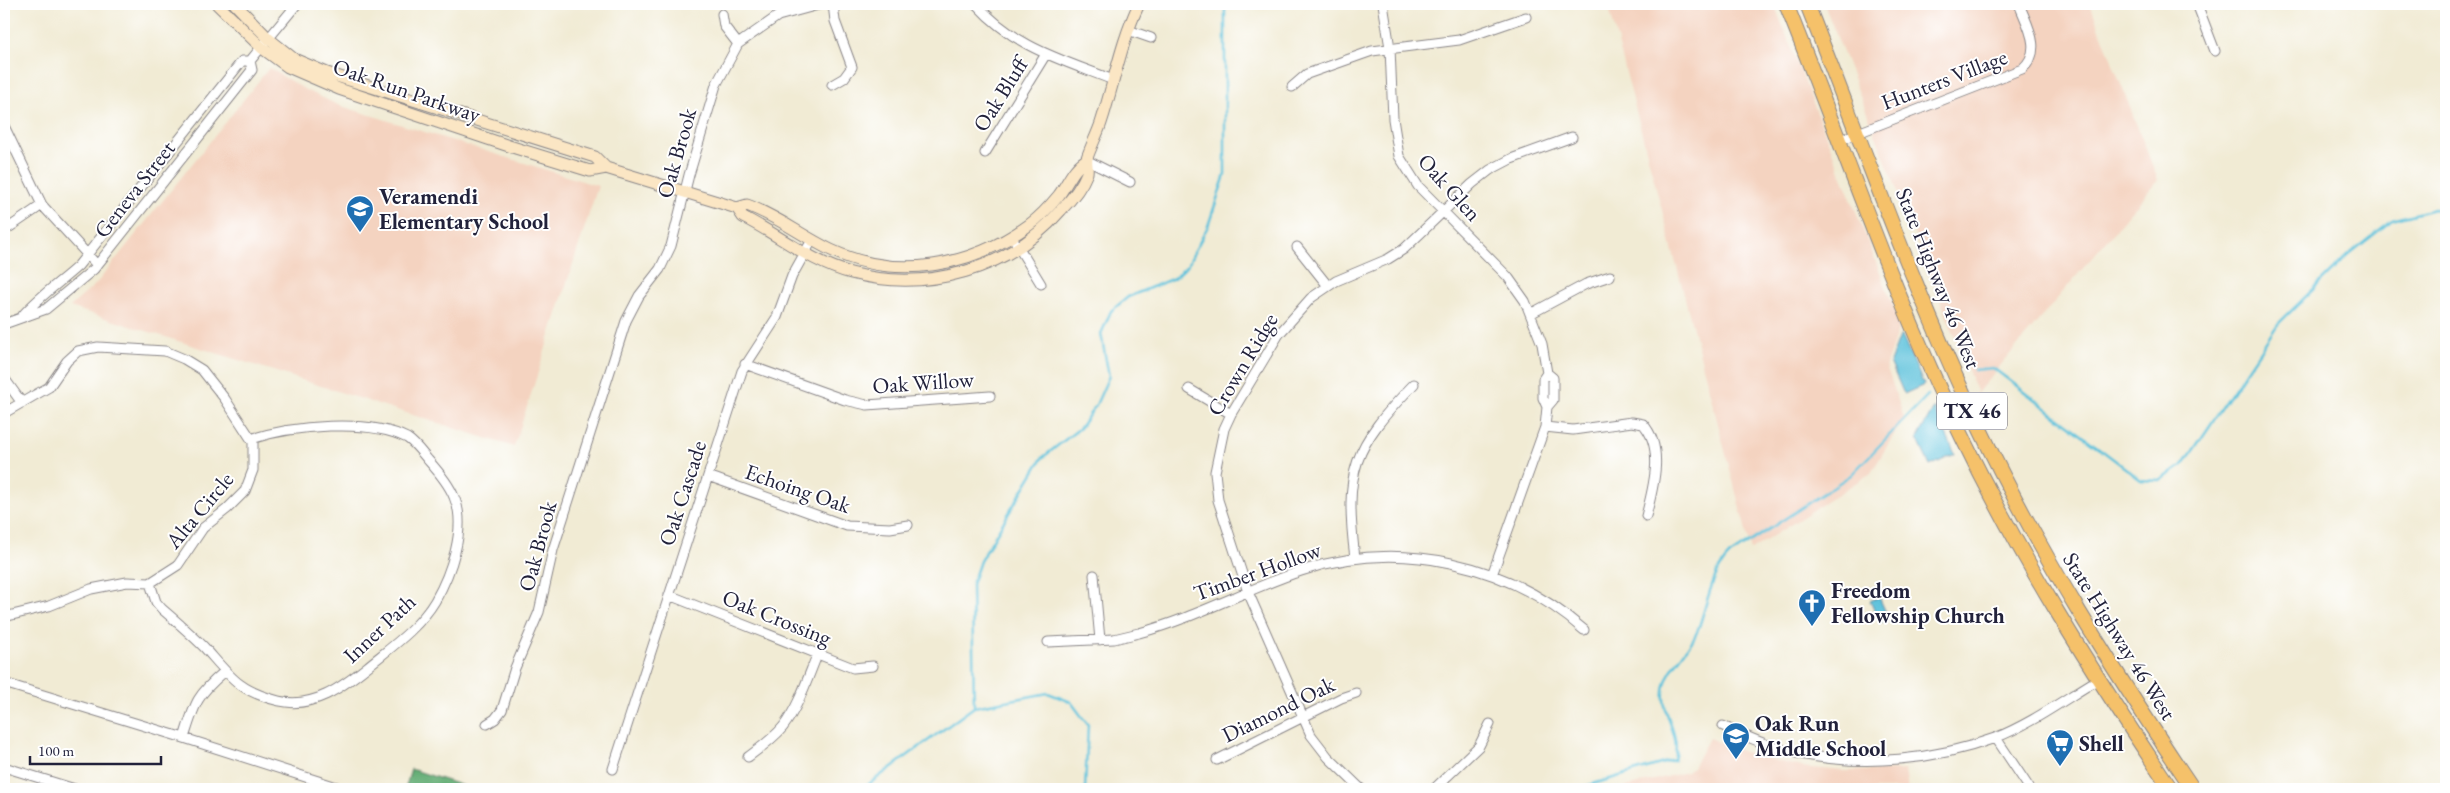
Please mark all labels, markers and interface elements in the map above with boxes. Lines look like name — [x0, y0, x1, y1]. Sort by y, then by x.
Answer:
street label: Hunters Village — [1877, 42, 2012, 117]
street label: Oak Bluff — [966, 50, 1036, 137]
street label: Oak Run Parkway — [329, 52, 485, 129]
street label: Oak Brook — [650, 104, 703, 202]
street label: Geneva Street — [87, 135, 181, 244]
street label: Oak Glen — [1411, 147, 1488, 228]
place label: Veramendi Elementary School — [379, 182, 549, 236]
street label: State Highway 46 West — [1889, 183, 1988, 373]
school or university icon: Veramendi Elementary School — [345, 194, 375, 233]
street label: Crown Ridge — [1200, 307, 1285, 421]
street label: Oak Willow — [871, 364, 976, 401]
road number: TX 46 — [1937, 392, 2007, 430]
street label: Oak Cascade — [652, 436, 713, 549]
street label: Echoing Oak — [741, 457, 855, 520]
street label: Alta Circle — [158, 466, 240, 556]
street label: Oak Brook — [512, 497, 564, 594]
street label: Timber Hollow — [1189, 535, 1326, 608]
street label: State Highway 46 West — [2056, 547, 2183, 726]
place label: Freedom Fellowship Church — [1831, 576, 2005, 630]
street label: Oak Crossing — [718, 582, 836, 653]
street label: Inner Path — [337, 587, 422, 669]
church icon: Freedom Fellowship Church — [1797, 588, 1827, 627]
street label: Diamond Oak — [1217, 669, 1340, 749]
place label: Oak Run Middle School — [1755, 709, 1886, 763]
school or university icon: Oak Run Middle School — [1721, 721, 1751, 760]
supermarket icon: Shell — [2045, 728, 2075, 767]
place label: Shell — [2079, 729, 2124, 758]
scale bar — [30, 733, 161, 765]
text: 100 m — [38, 741, 75, 760]

